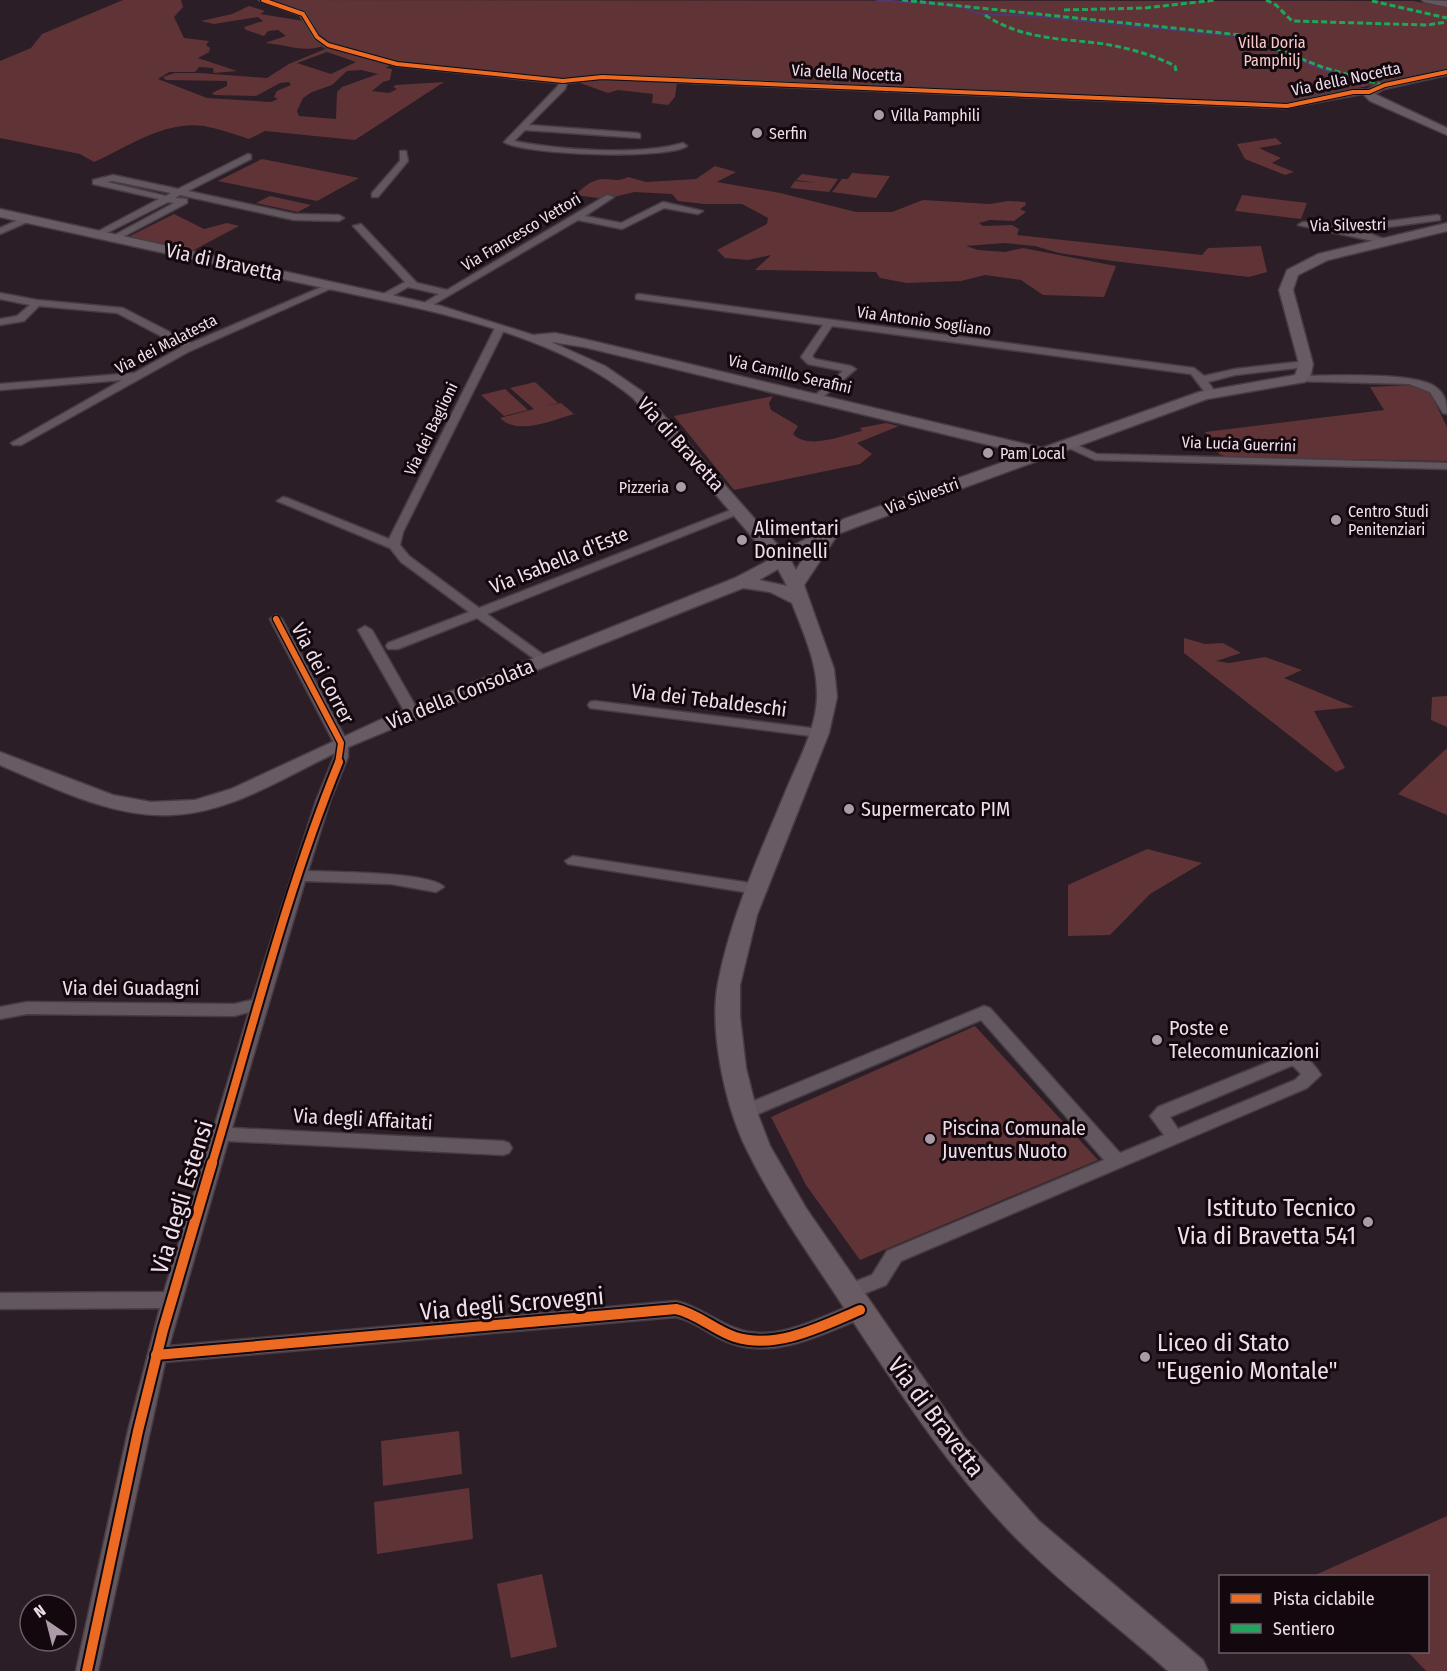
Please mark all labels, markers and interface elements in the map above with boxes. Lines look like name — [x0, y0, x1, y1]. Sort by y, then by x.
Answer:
park label: Villa Doria Pamphilj — [1238, 33, 1306, 70]
street label: Via della Nocetta — [1290, 58, 1402, 100]
street label: Via della Nocetta — [791, 61, 903, 85]
place label: Villa Pamphili — [891, 106, 980, 125]
marker: Villa Pamphili — [872, 108, 886, 122]
place label: Serfin — [769, 124, 807, 143]
marker: Serfin — [750, 126, 764, 140]
street label: Via Francesco Vettori — [458, 189, 584, 275]
street label: Via Silvestri — [1310, 215, 1386, 235]
street label: Via di Bravetta — [164, 238, 284, 286]
street label: Via Antonio Sogliano — [856, 302, 992, 340]
street label: Via dei Malatesta — [112, 310, 220, 378]
street label: Via Camillo Serafini — [726, 351, 854, 397]
street label: Via dei Baglioni — [400, 379, 462, 479]
street label: Via di Bravetta — [632, 392, 730, 496]
street label: Via Lucia Guerrini — [1181, 433, 1297, 455]
place label: Pam Local — [1000, 444, 1065, 463]
marker: Pam Local — [981, 446, 995, 460]
street label: Via Silvestri — [883, 474, 961, 518]
place label: Pizzeria — [619, 478, 669, 497]
marker: Pizzeria — [674, 480, 688, 494]
place label: Centro Studi Penitenziari — [1348, 502, 1429, 539]
marker: Centro Studi Penitenziari — [1329, 513, 1343, 527]
place label: Alimentari Doninelli — [754, 516, 839, 563]
street label: Via Isabella d'Este — [486, 521, 632, 599]
marker: Alimentari Doninelli — [735, 533, 749, 547]
street label: Via dei Correr — [286, 619, 360, 727]
street label: Via della Consolata — [383, 654, 537, 734]
street label: Via dei Tebaldeschi — [630, 679, 788, 721]
place label: Supermercato PIM — [861, 797, 1010, 821]
marker: Supermercato PIM — [842, 802, 856, 816]
street label: Via dei Guadagni — [62, 976, 200, 1000]
place label: Poste e Telecomunicazioni — [1169, 1016, 1319, 1063]
marker: Poste e Telecomunicazioni — [1150, 1033, 1164, 1047]
street label: Via degli Affaitati — [293, 1103, 433, 1135]
place label: Piscina Comunale Juventus Nuoto — [942, 1116, 1086, 1163]
street label: Via degli Estensi — [145, 1117, 219, 1277]
marker: Piscina Comunale Juventus Nuoto — [923, 1132, 937, 1146]
place label: Istituto Tecnico Via di Bravetta 541 — [1178, 1194, 1356, 1250]
marker: Istituto Tecnico Via di Bravetta 541 — [1361, 1215, 1375, 1229]
street label: Via degli Scrovegni — [419, 1282, 605, 1326]
place label: Liceo di Stato "Eugenio Montale" — [1157, 1329, 1338, 1385]
marker: Liceo di Stato "Eugenio Montale" — [1138, 1350, 1152, 1364]
street label: Via di Bravetta — [882, 1352, 990, 1482]
legend — [1219, 1575, 1429, 1653]
text: Pista ciclabile — [1273, 1588, 1375, 1610]
north arrow — [18, 1593, 78, 1653]
text: N — [30, 1601, 49, 1622]
text: Sentiero — [1273, 1618, 1335, 1640]

